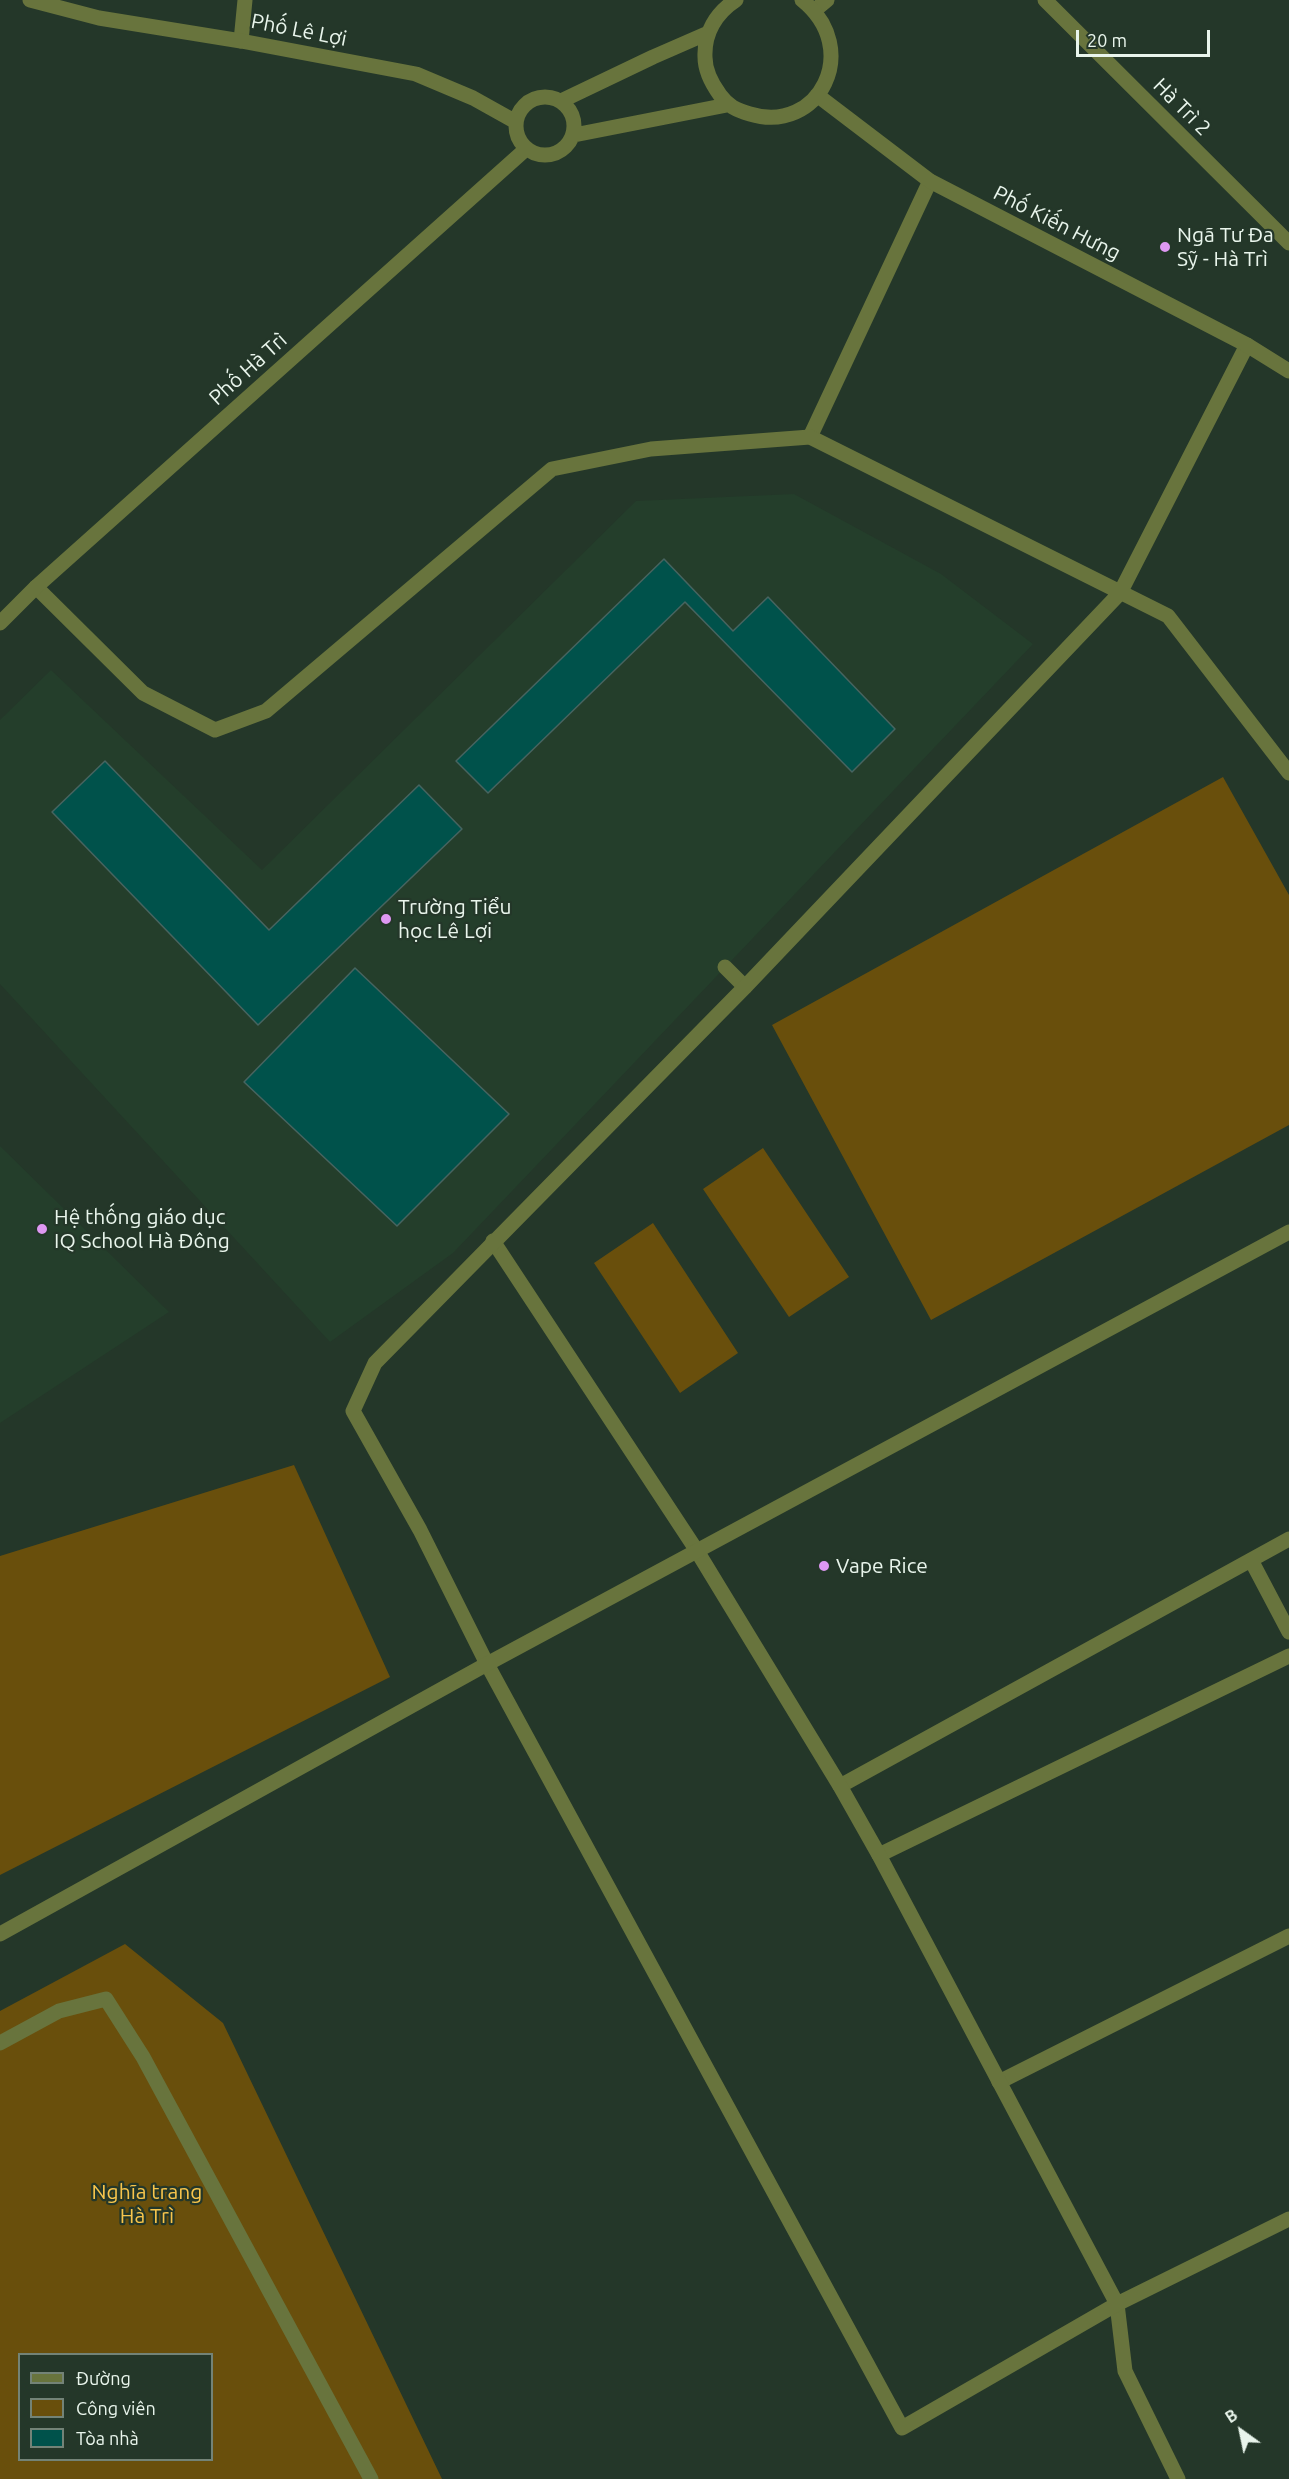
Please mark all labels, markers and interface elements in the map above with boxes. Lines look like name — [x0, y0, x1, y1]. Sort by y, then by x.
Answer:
street label: Phố Lê Lợi — [249, 8, 349, 52]
scale bar — [1079, 18, 1212, 56]
text: 20 m — [1087, 30, 1127, 50]
street label: Hà Trì 2 — [1148, 73, 1216, 141]
street label: Phố Kiến Hưng — [989, 180, 1125, 266]
place label: Ngã Tư Đa Sỹ - Hà Trì — [1177, 222, 1274, 272]
marker: Ngã Tư Đa Sỹ - Hà Trì — [1158, 240, 1172, 254]
street label: Phố Hà Trì — [204, 328, 292, 410]
place label: Trường Tiểu học Lê Lợi — [398, 894, 511, 944]
marker: Trường Tiểu học Lê Lợi — [379, 912, 393, 926]
place label: Hệ thống giáo dục IQ School Hà Đông — [54, 1204, 230, 1254]
marker: Hệ thống giáo dục IQ School Hà Đông — [35, 1222, 49, 1236]
place label: Vape Rice — [836, 1553, 928, 1579]
marker: Vape Rice — [817, 1559, 831, 1573]
park label: Nghĩa trang Hà Trì — [92, 2179, 202, 2229]
legend — [18, 2353, 213, 2461]
text: Đường — [76, 2368, 131, 2388]
text: Công viên — [76, 2398, 156, 2418]
north arrow — [1211, 2401, 1271, 2461]
text: B — [1222, 2405, 1241, 2426]
text: Tòa nhà — [76, 2428, 139, 2448]

